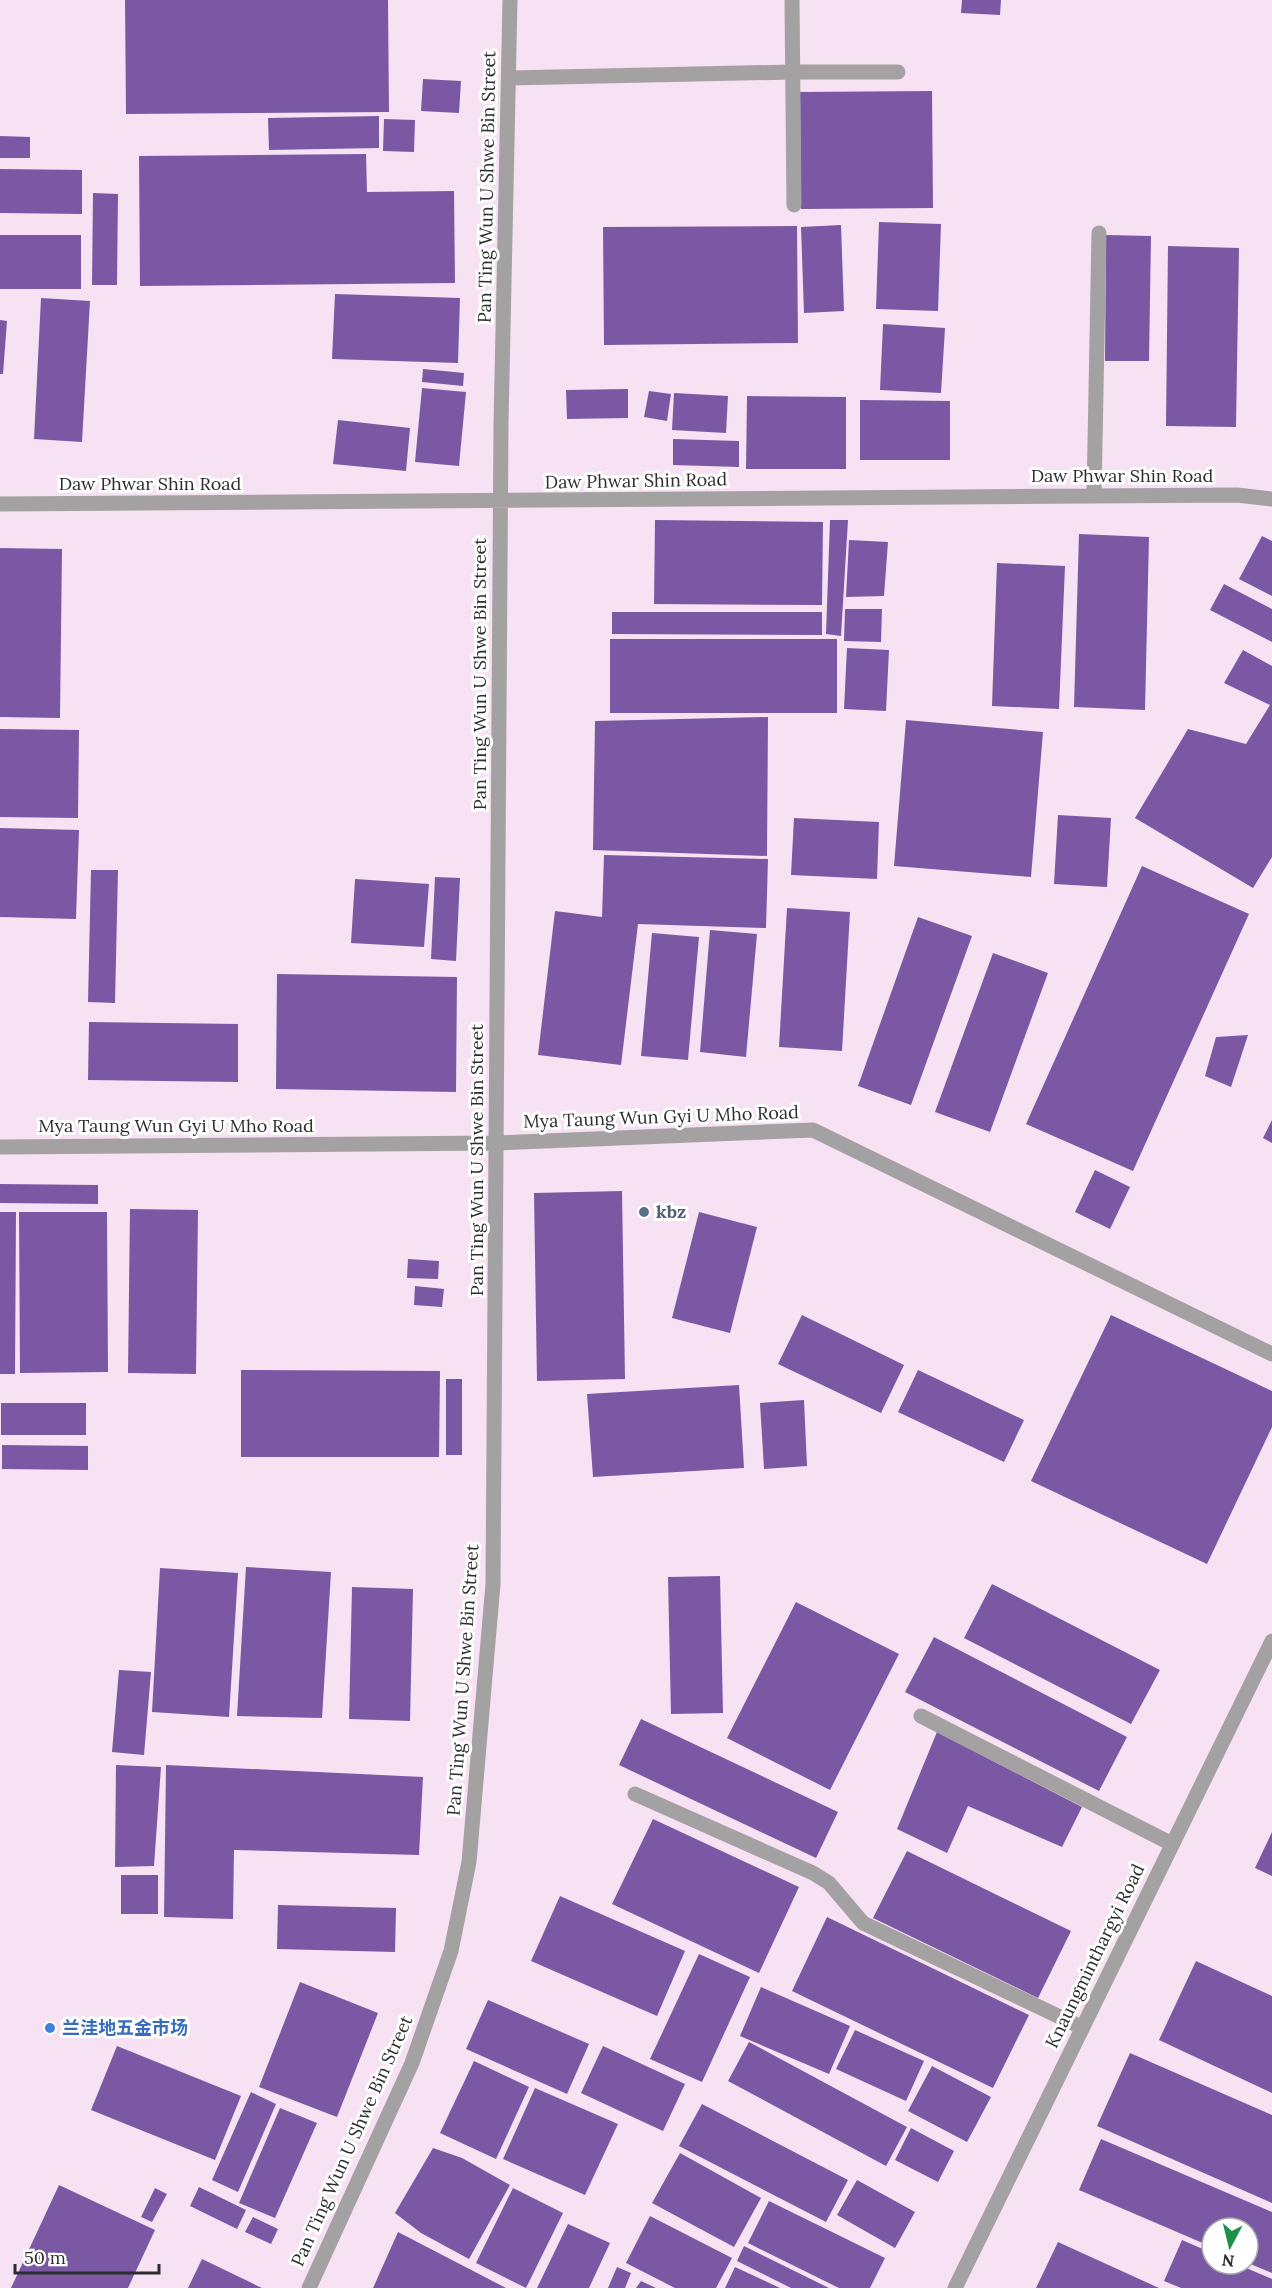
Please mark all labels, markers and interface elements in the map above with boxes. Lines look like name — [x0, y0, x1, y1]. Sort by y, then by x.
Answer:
street label: Pan Ting Wun U Shwe Bin Street — [473, 51, 500, 323]
street label: Daw Phwar Shin Road — [1031, 464, 1213, 487]
street label: Daw Phwar Shin Road — [545, 467, 728, 494]
street label: Daw Phwar Shin Road — [59, 472, 241, 495]
street label: Pan Ting Wun U Shwe Bin Street — [468, 538, 491, 810]
street label: Pan Ting Wun U Shwe Bin Street — [465, 1024, 488, 1296]
street label: Mya Taung Wun Gyi U Mho Road — [523, 1100, 799, 1133]
street label: Mya Taung Wun Gyi U Mho Road — [38, 1114, 314, 1137]
place label: kbz — [656, 1200, 686, 1223]
marker: kbz — [637, 1205, 651, 1219]
street label: Pan Ting Wun U Shwe Bin Street — [442, 1543, 483, 1817]
street label: Knaungminthargyi Road — [1040, 1860, 1149, 2052]
street label: Pan Ting Wun U Shwe Bin Street — [286, 2012, 417, 2270]
place label: 兰洼地五金市场 — [62, 2016, 188, 2039]
marker: 兰洼地五金市场 — [43, 2021, 57, 2035]
north arrow — [1200, 2216, 1260, 2276]
scale bar — [15, 2237, 159, 2275]
text: 50 m — [24, 2246, 66, 2269]
text: N — [1221, 2250, 1236, 2272]

